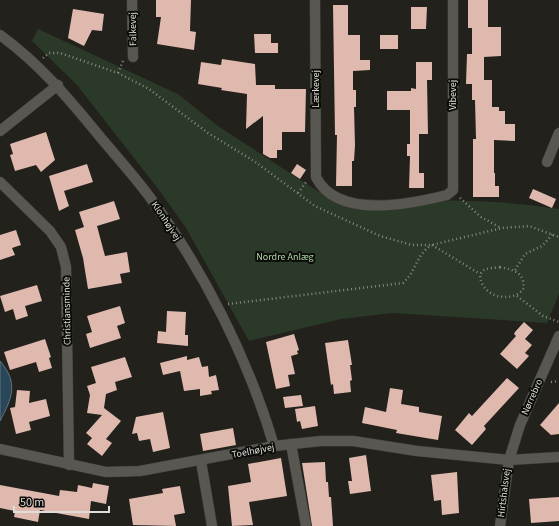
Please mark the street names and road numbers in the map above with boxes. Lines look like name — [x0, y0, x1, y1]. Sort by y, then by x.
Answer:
street label: Falkevej — [126, 12, 140, 46]
street label: Lærkevej — [309, 70, 323, 108]
street label: Vibevej — [446, 80, 460, 110]
street label: Klonhøjvej — [148, 199, 184, 243]
street label: Christiansminde — [59, 277, 75, 345]
street label: Nørrebro — [518, 377, 546, 417]
street label: Toelhøjvej — [231, 440, 275, 462]
street label: Hirtshalsvej — [494, 468, 514, 518]

